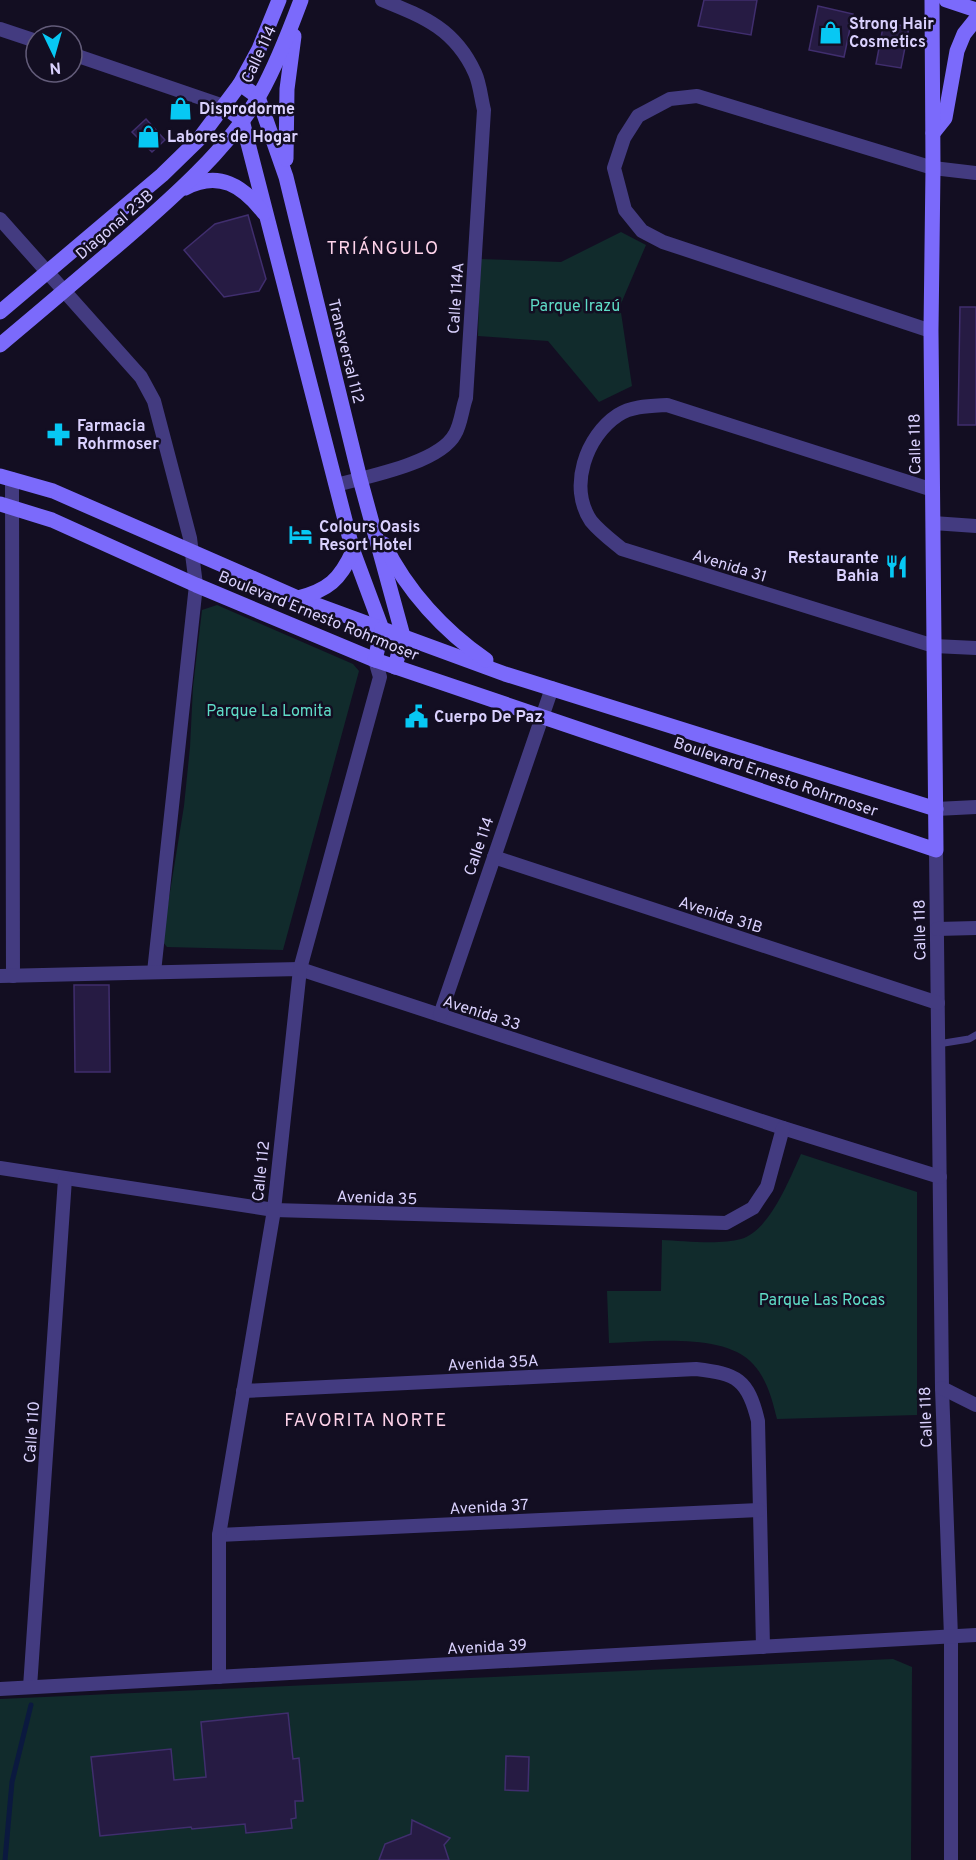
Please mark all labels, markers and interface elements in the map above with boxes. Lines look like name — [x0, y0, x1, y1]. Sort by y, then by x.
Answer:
place label: Strong Hair Cosmetics — [849, 15, 934, 53]
shop icon: Strong Hair Cosmetics — [818, 19, 844, 45]
street label: Calle 114 — [238, 23, 282, 87]
north arrow — [24, 24, 84, 84]
text: N — [49, 56, 62, 77]
shop icon: Disprodorme — [168, 95, 194, 121]
place label: Disprodorme — [199, 100, 295, 120]
shop icon: Labores de Hogar — [136, 123, 162, 149]
place label: Labores de Hogar — [167, 128, 298, 148]
street label: Diagonal 23B — [72, 186, 158, 265]
district label: TRIÁNGULO — [326, 236, 440, 261]
street label: Calle 114A — [445, 262, 469, 335]
street label: Transversal 112 — [322, 297, 368, 406]
park label: Parque Irazú — [530, 297, 620, 317]
street label: Calle 118 — [905, 413, 927, 475]
place label: Farmacia Rohrmoser — [77, 417, 159, 455]
pharmacy icon: Farmacia Rohrmoser — [46, 421, 72, 447]
place label: Colours Oasis Resort Hotel — [319, 518, 420, 556]
hotel icon: Colours Oasis Resort Hotel — [288, 522, 314, 548]
street label: Avenida 31 — [690, 546, 769, 588]
place label: Restaurante Bahia — [788, 549, 879, 587]
restaurant icon: Restaurante Bahia — [884, 553, 910, 579]
street label: Boulevard Ernesto Rohrmoser — [215, 567, 422, 666]
park label: Parque La Lomita — [206, 702, 332, 722]
public building icon: Cuerpo De Paz — [403, 703, 429, 729]
place label: Cuerpo De Paz — [434, 708, 543, 728]
street label: Boulevard Ernesto Rohrmoser — [671, 733, 880, 822]
street label: Calle 114 — [460, 814, 499, 879]
street label: Avenida 31B — [676, 893, 765, 939]
street label: Calle 118 — [910, 899, 932, 961]
street label: Avenida 33 — [440, 992, 523, 1036]
street label: Calle 112 — [249, 1140, 275, 1203]
street label: Avenida 35 — [336, 1188, 418, 1210]
park label: Parque Las Rocas — [759, 1291, 885, 1311]
street label: Avenida 35A — [447, 1352, 539, 1376]
street label: Calle 118 — [916, 1386, 938, 1448]
street label: Calle 110 — [21, 1401, 45, 1464]
district label: FAVORITA NORTE — [284, 1410, 448, 1433]
street label: Avenida 37 — [449, 1496, 529, 1520]
street label: Avenida 39 — [447, 1636, 528, 1660]

